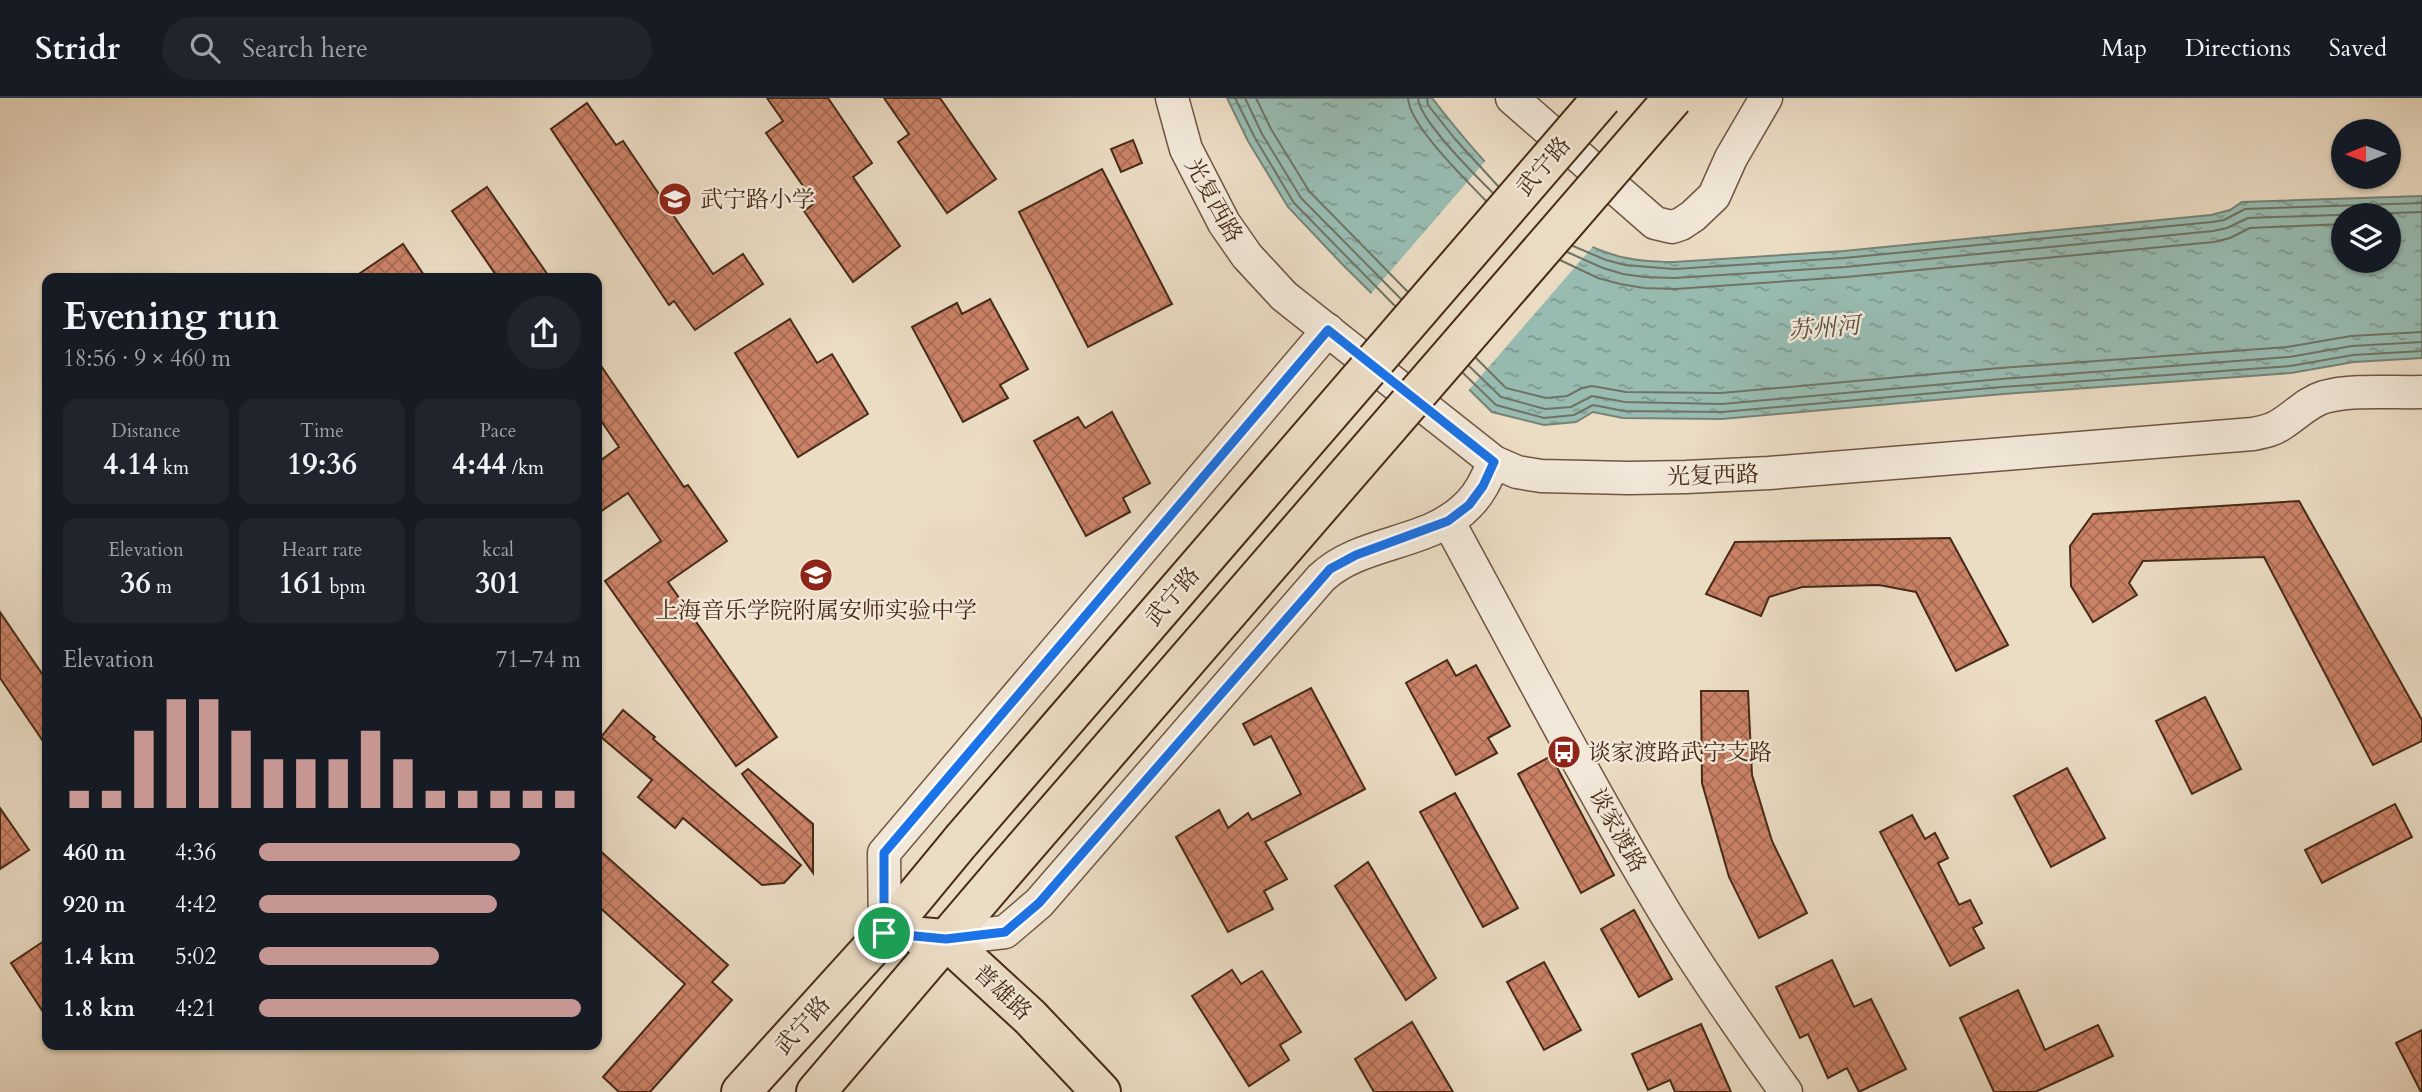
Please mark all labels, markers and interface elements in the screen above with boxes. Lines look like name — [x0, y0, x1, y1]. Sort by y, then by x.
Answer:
search box — [162, 17, 652, 80]
text: Stridr — [35, 26, 120, 71]
icon: search — [186, 29, 224, 67]
text: Search here — [242, 31, 368, 66]
text: Map — [2101, 32, 2147, 65]
text: Directions — [2185, 32, 2291, 65]
text: Saved — [2329, 32, 2387, 65]
north arrow — [2331, 119, 2401, 189]
map controls — [2331, 119, 2401, 273]
street label: 武宁路 — [1509, 130, 1578, 203]
street label: 光复西路 — [1178, 152, 1249, 248]
school or university icon: 武宁路小学 — [656, 180, 694, 218]
place label: 武宁路小学 — [700, 184, 815, 215]
button: layers — [2331, 203, 2401, 273]
text: Evening run — [63, 291, 279, 343]
button: share — [507, 296, 581, 370]
water label: 苏州河 — [1787, 309, 1865, 348]
text: 18:56 · 9 × 460 m — [63, 343, 231, 374]
text: Distance — [111, 418, 181, 444]
text: Time — [300, 418, 344, 444]
text: Pace — [480, 418, 516, 444]
text: 4.14 — [103, 444, 158, 485]
text: 19:36 — [287, 444, 357, 485]
text: 4:44 — [452, 444, 507, 485]
text: km — [158, 455, 189, 481]
text: /km — [507, 455, 544, 481]
street label: 光复西路 — [1667, 458, 1760, 493]
text: Elevation — [108, 537, 184, 563]
text: Heart rate — [282, 537, 362, 563]
text: kcal — [482, 537, 514, 563]
school or university icon: 上海音乐学院附属安师实验中学 — [797, 556, 835, 594]
street label: 武宁路 — [1138, 560, 1207, 633]
text: 36 — [120, 563, 151, 604]
text: 161 — [278, 563, 324, 604]
text: 301 — [475, 563, 521, 604]
text: m — [151, 574, 172, 600]
text: bpm — [324, 574, 366, 600]
place label: 上海音乐学院附属安师实验中学 — [655, 595, 977, 626]
text: Elevation — [63, 644, 154, 675]
text: 71–74 m — [496, 644, 581, 675]
bus stop icon: 谈家渡路武宁支路 — [1545, 733, 1583, 771]
place label: 谈家渡路武宁支路 — [1588, 737, 1772, 768]
street label: 谈家渡路 — [1582, 782, 1653, 878]
text: 460 m — [63, 837, 126, 868]
text: 4:36 — [175, 837, 216, 868]
text: 920 m — [63, 889, 126, 920]
text: 4:42 — [175, 889, 216, 920]
pin — [854, 903, 914, 963]
icon: arrive — [865, 914, 903, 952]
text: 1.4 km — [63, 941, 135, 972]
text: 5:02 — [175, 941, 216, 972]
street label: 普雄路 — [967, 958, 1038, 1027]
street label: 武宁路 — [768, 989, 837, 1061]
text: 1.8 km — [63, 993, 135, 1024]
text: 4:21 — [175, 993, 216, 1024]

